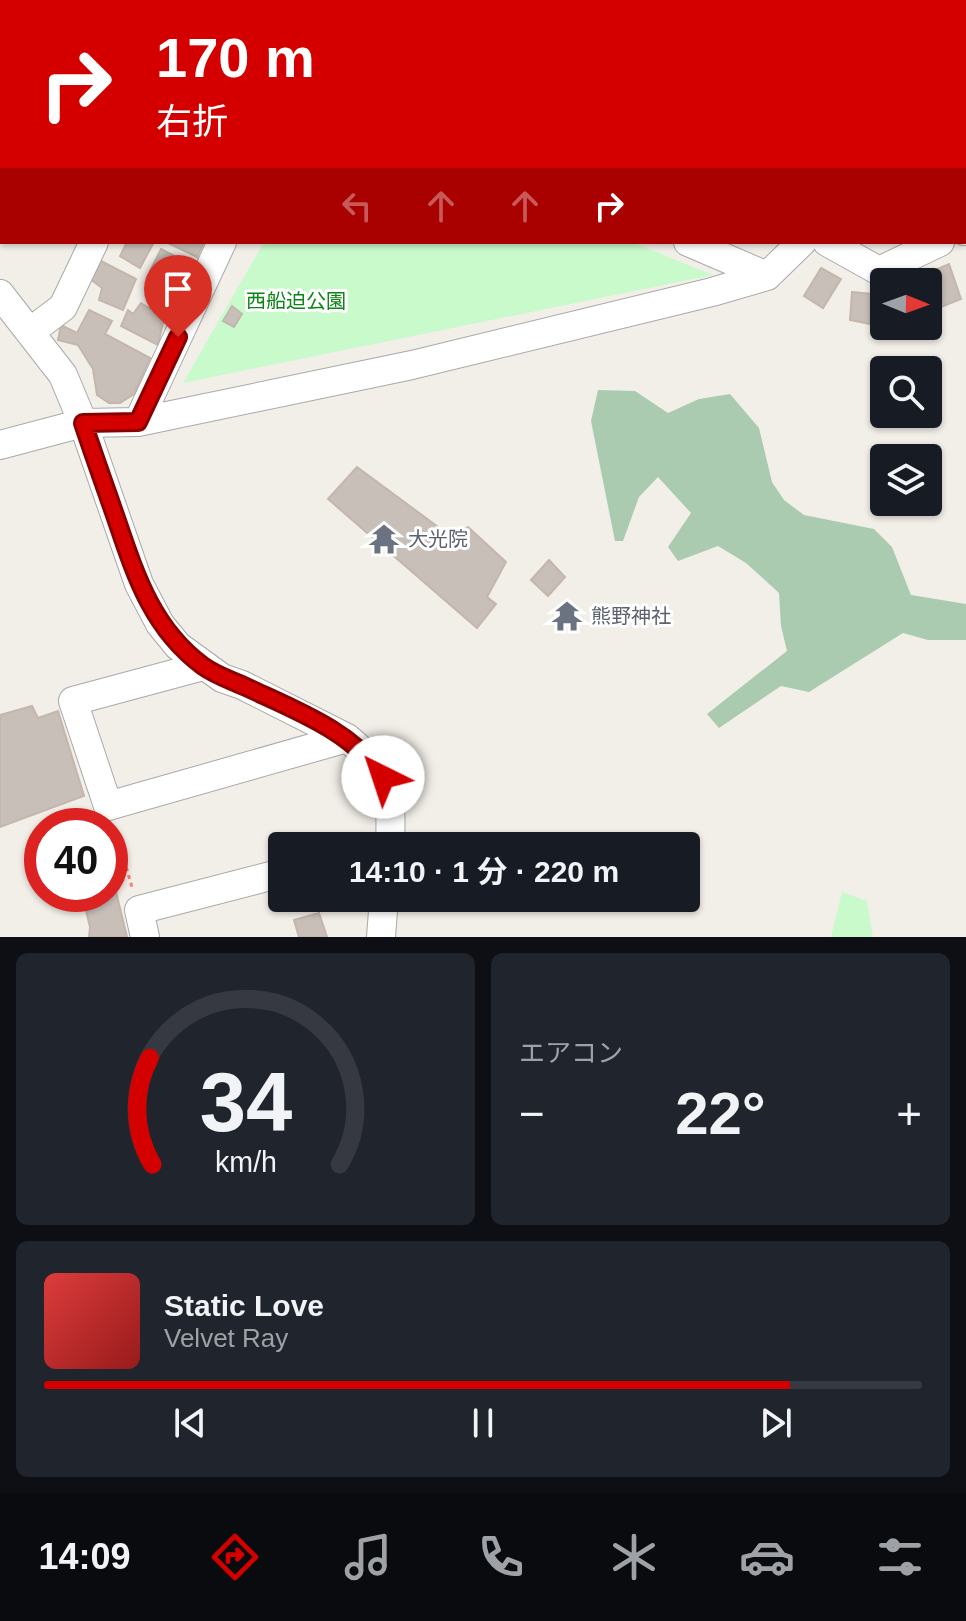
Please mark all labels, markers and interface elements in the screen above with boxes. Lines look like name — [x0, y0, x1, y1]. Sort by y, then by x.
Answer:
text: 170 m — [156, 26, 315, 89]
icon: right — [24, 32, 128, 136]
text: 右折 — [156, 101, 228, 142]
icon: left — [335, 184, 379, 228]
icon: ahead — [419, 184, 463, 228]
icon: ahead — [503, 184, 547, 228]
icon: right — [587, 184, 631, 228]
pin — [144, 255, 212, 337]
icon: arrive — [156, 267, 200, 311]
north arrow — [870, 268, 942, 340]
map controls — [870, 268, 942, 516]
park label: 西船迫公園 — [246, 290, 346, 312]
button: search — [870, 356, 942, 428]
button: layers — [870, 444, 942, 516]
temple icon: 大光院 — [367, 522, 401, 556]
place label: 大光院 — [408, 528, 468, 550]
temple icon: 熊野神社 — [550, 599, 584, 633]
place label: 熊野神社 — [591, 605, 671, 627]
position arrow — [341, 735, 425, 819]
speed limit sign: 40 — [24, 808, 128, 912]
text: 14:10 · 1 分 · 220 m — [349, 855, 619, 888]
text: エアコン — [519, 1038, 623, 1068]
text: 34 — [199, 1056, 292, 1149]
text: 22° — [675, 1080, 766, 1147]
text: − — [519, 1089, 545, 1138]
text: + — [896, 1089, 922, 1138]
text: km/h — [215, 1146, 276, 1178]
text: Static Love — [164, 1289, 324, 1322]
text: Velvet Ray — [164, 1323, 288, 1353]
icon: previous — [168, 1401, 212, 1445]
icon: pause — [461, 1401, 505, 1445]
icon: next — [754, 1401, 798, 1445]
icon: directions — [207, 1529, 263, 1585]
icon: music — [340, 1529, 396, 1585]
icon: phone — [473, 1529, 529, 1585]
icon: climate — [606, 1529, 662, 1585]
icon: car — [739, 1529, 795, 1585]
icon: filters — [872, 1529, 928, 1585]
text: 14:09 — [38, 1536, 131, 1577]

